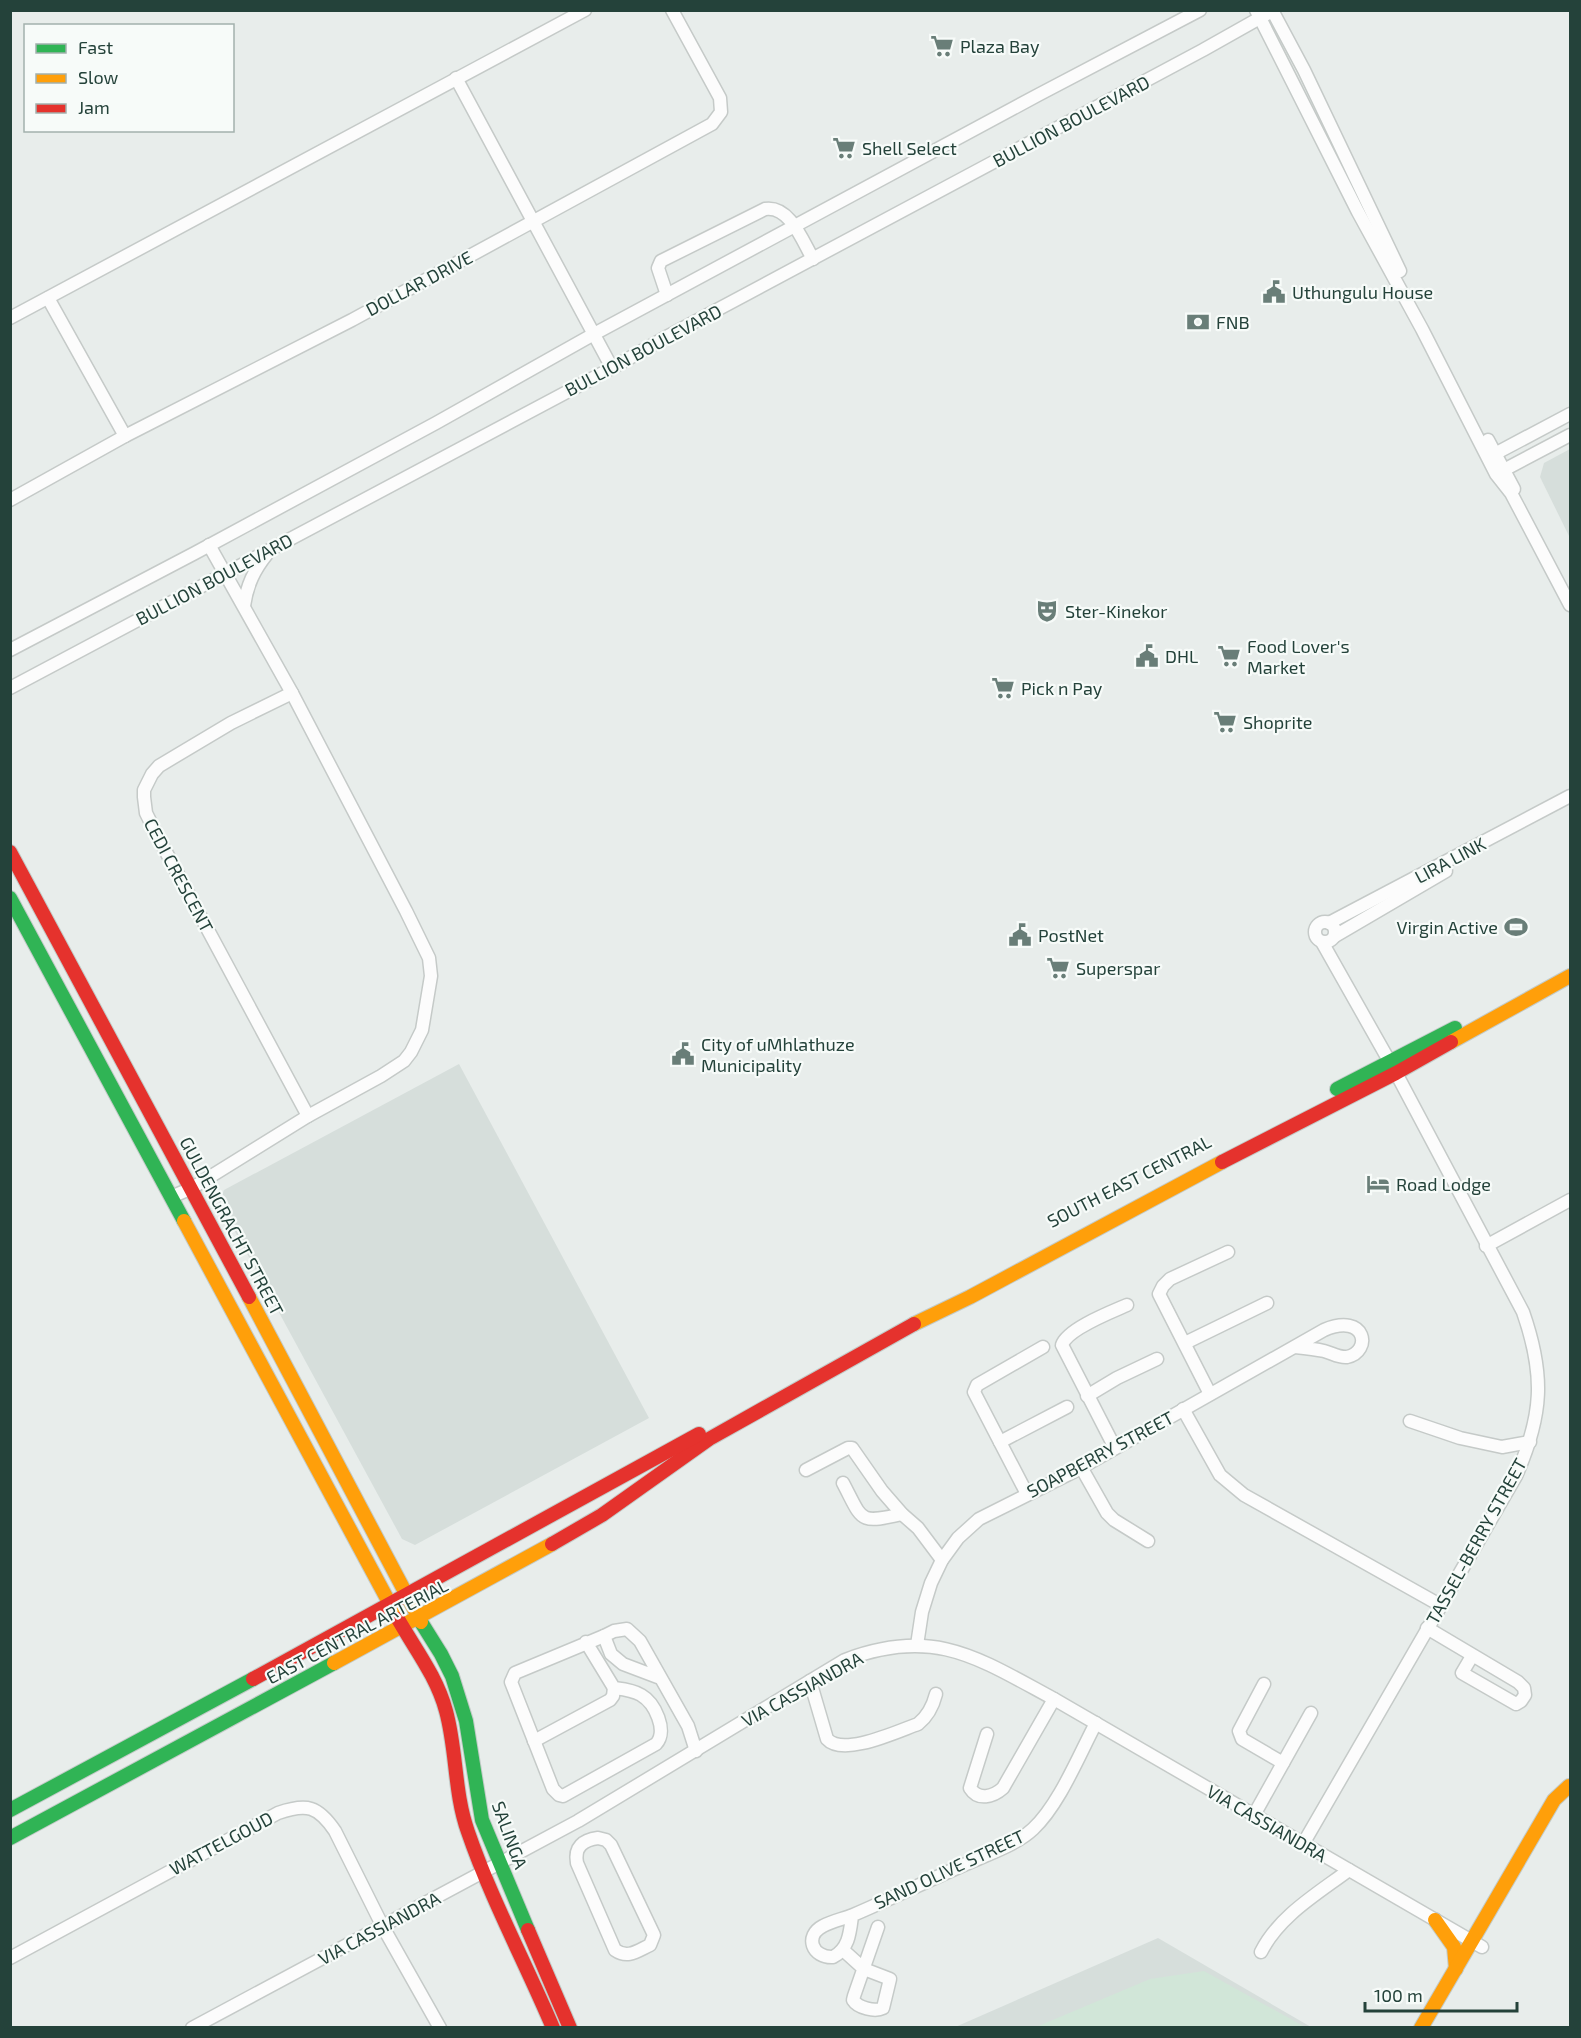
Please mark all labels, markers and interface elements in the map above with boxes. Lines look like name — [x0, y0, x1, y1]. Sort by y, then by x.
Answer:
legend — [24, 24, 234, 132]
supermarket icon: Plaza Bay — [929, 33, 955, 59]
place label: Plaza Bay — [960, 35, 1040, 57]
text: Fast — [78, 36, 113, 58]
text: Slow — [78, 66, 119, 88]
street label: BULLION BOULEVARD — [989, 70, 1153, 172]
text: Jam — [78, 96, 110, 118]
supermarket icon: Shell Select — [831, 135, 857, 161]
place label: Shell Select — [862, 137, 957, 159]
street label: DOLLAR DRIVE — [362, 246, 476, 320]
public building icon: Uthungulu House — [1261, 279, 1287, 305]
place label: Uthungulu House — [1292, 281, 1433, 303]
street label: BULLION BOULEVARD — [561, 299, 725, 401]
bank icon: FNB — [1185, 309, 1211, 335]
place label: FNB — [1216, 311, 1250, 333]
street label: BULLION BOULEVARD — [132, 528, 296, 630]
theatre icon: Ster-Kinekor — [1034, 598, 1060, 624]
place label: Ster-Kinekor — [1065, 600, 1168, 622]
place label: Food Lover's Market — [1247, 635, 1350, 678]
public building icon: DHL — [1134, 643, 1160, 669]
supermarket icon: Food Lover's Market — [1216, 643, 1242, 669]
place label: DHL — [1165, 645, 1198, 667]
supermarket icon: Pick n Pay — [990, 675, 1016, 701]
place label: Pick n Pay — [1021, 677, 1103, 699]
supermarket icon: Shoprite — [1212, 709, 1238, 735]
place label: Shoprite — [1243, 711, 1312, 733]
street label: CEDI CRESCENT — [140, 814, 219, 936]
street label: LIRA LINK — [1411, 832, 1490, 888]
sports icon: Virgin Active — [1503, 914, 1529, 940]
place label: Virgin Active — [1396, 916, 1498, 938]
public building icon: PostNet — [1007, 922, 1033, 948]
place label: PostNet — [1038, 924, 1104, 946]
supermarket icon: Superspar — [1045, 955, 1071, 981]
place label: Superspar — [1076, 957, 1160, 979]
place label: City of uMhlathuze Municipality — [701, 1033, 855, 1076]
public building icon: City of uMhlathuze Municipality — [670, 1041, 696, 1067]
street label: SOUTH EAST CENTRAL — [1043, 1130, 1215, 1232]
street label: GULDENGRACHT STREET — [175, 1133, 289, 1320]
hotel icon: Road Lodge — [1365, 1171, 1391, 1197]
place label: Road Lodge — [1396, 1173, 1491, 1195]
street label: SOAPBERRY STREET — [1023, 1406, 1178, 1502]
street label: TASSEL-BERRY STREET — [1421, 1454, 1531, 1628]
street label: EAST CENTRAL ARTERIAL — [262, 1574, 452, 1688]
street label: VIA CASSIANDRA — [738, 1646, 867, 1731]
street label: VIA CASSIANDRA — [1203, 1780, 1332, 1867]
street label: SALINGA — [488, 1798, 533, 1873]
street label: WATTELGOUD — [165, 1807, 277, 1879]
street label: SAND OLIVE STREET — [870, 1824, 1028, 1913]
street label: VIA CASSIANDRA — [314, 1886, 444, 1969]
scale bar — [1365, 1975, 1516, 2013]
text: 100 m — [1374, 1984, 1423, 2006]

